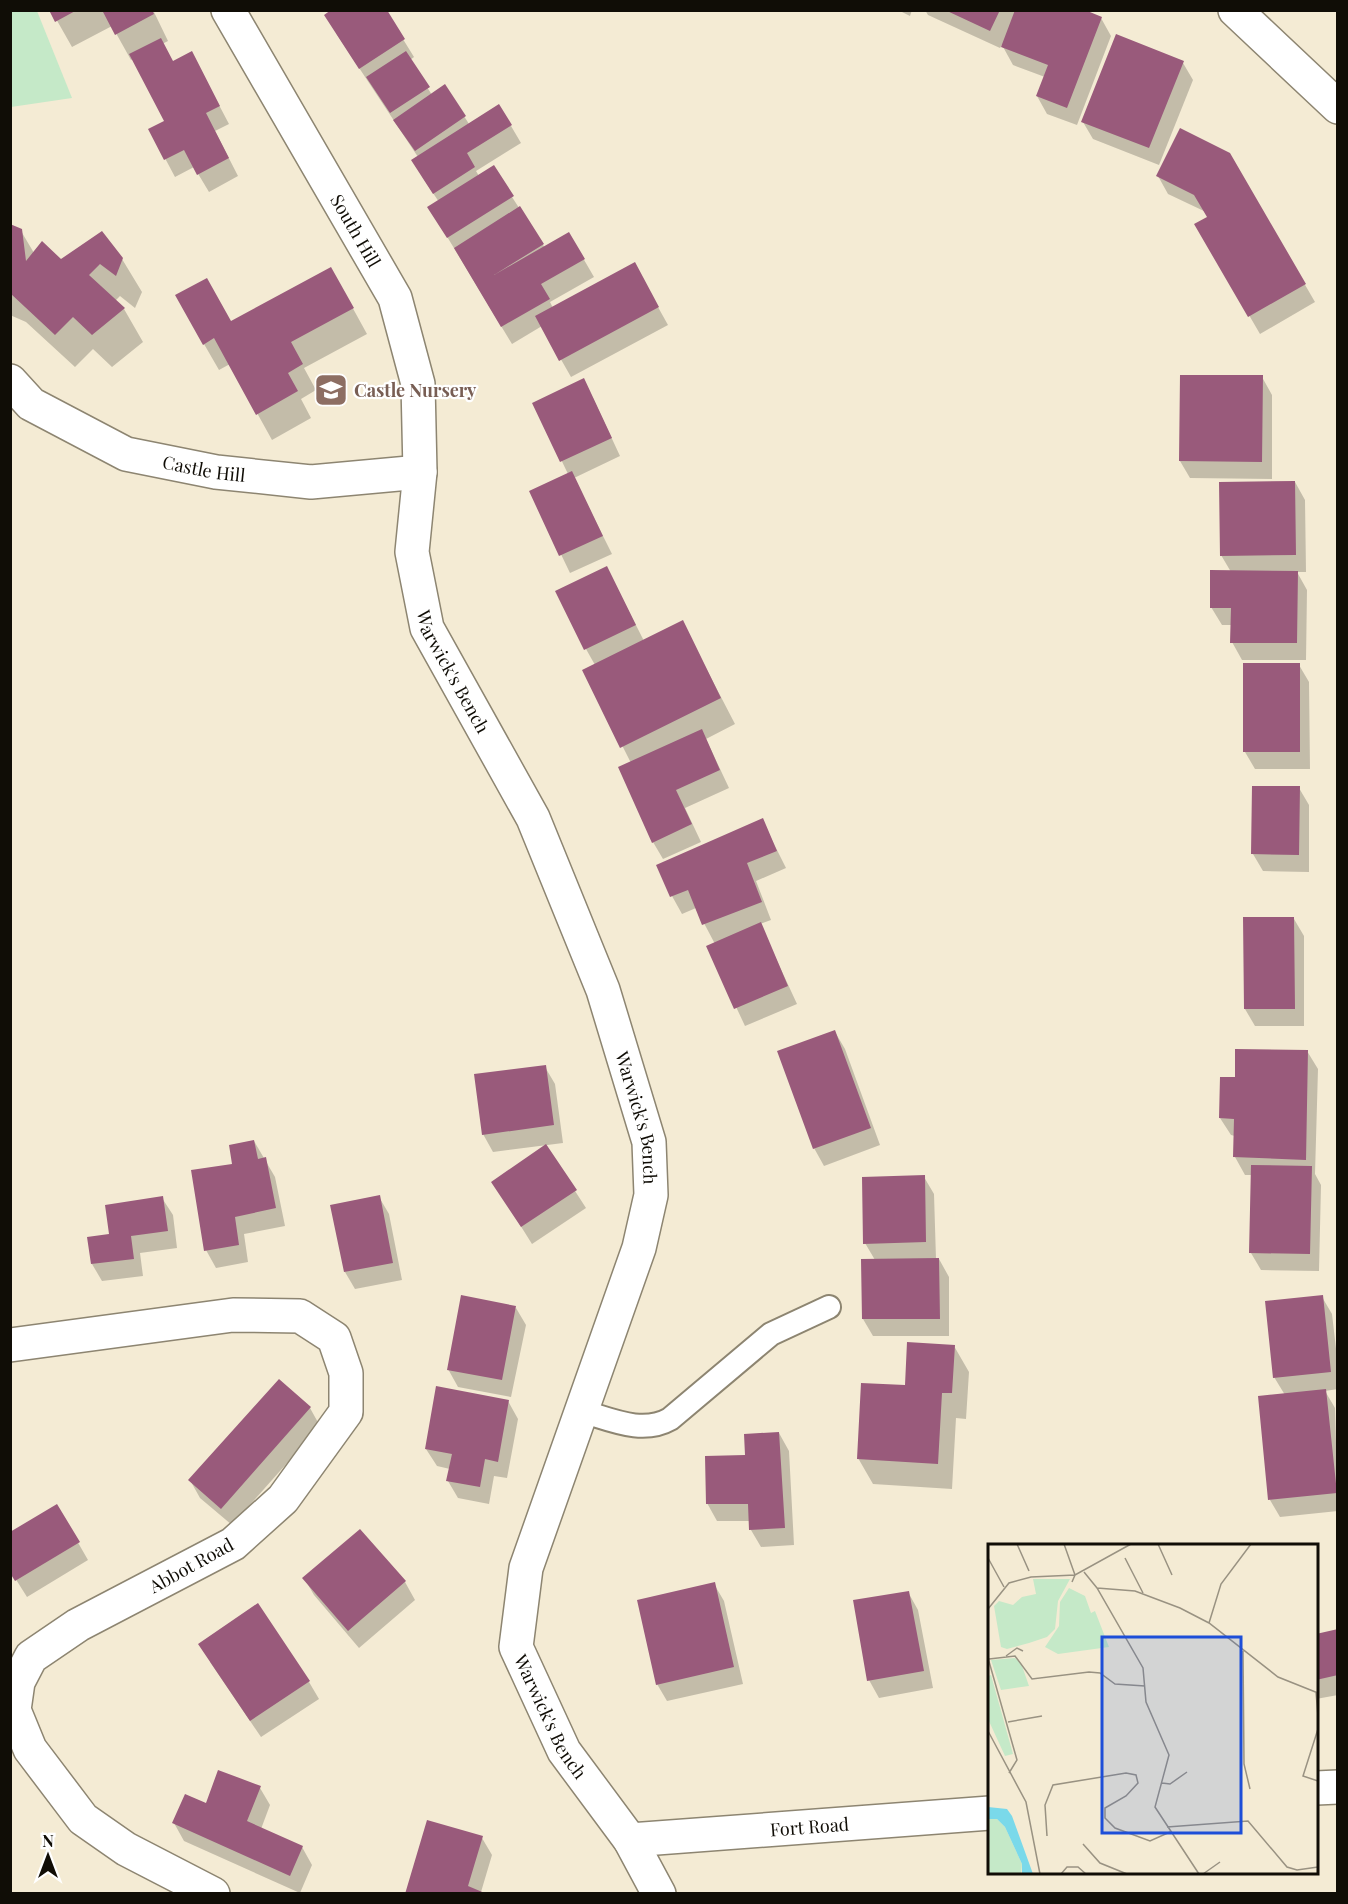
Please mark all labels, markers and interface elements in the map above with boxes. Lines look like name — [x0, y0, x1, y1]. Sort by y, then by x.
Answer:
street label: South Hill — [325, 190, 387, 272]
school or university icon: Castle Nursery — [313, 372, 349, 408]
place label: Castle Nursery — [354, 378, 477, 402]
street label: Castle Hill — [161, 450, 247, 487]
street label: Warwick's Bench — [412, 607, 495, 738]
street label: Warwick's Bench — [610, 1047, 663, 1185]
street label: Abbot Road — [144, 1532, 238, 1599]
inset map — [988, 1544, 1318, 1874]
street label: Warwick's Bench — [509, 1650, 593, 1784]
street label: Fort Road — [769, 1812, 850, 1841]
north arrow — [18, 1826, 78, 1886]
text: N — [42, 1830, 54, 1851]

